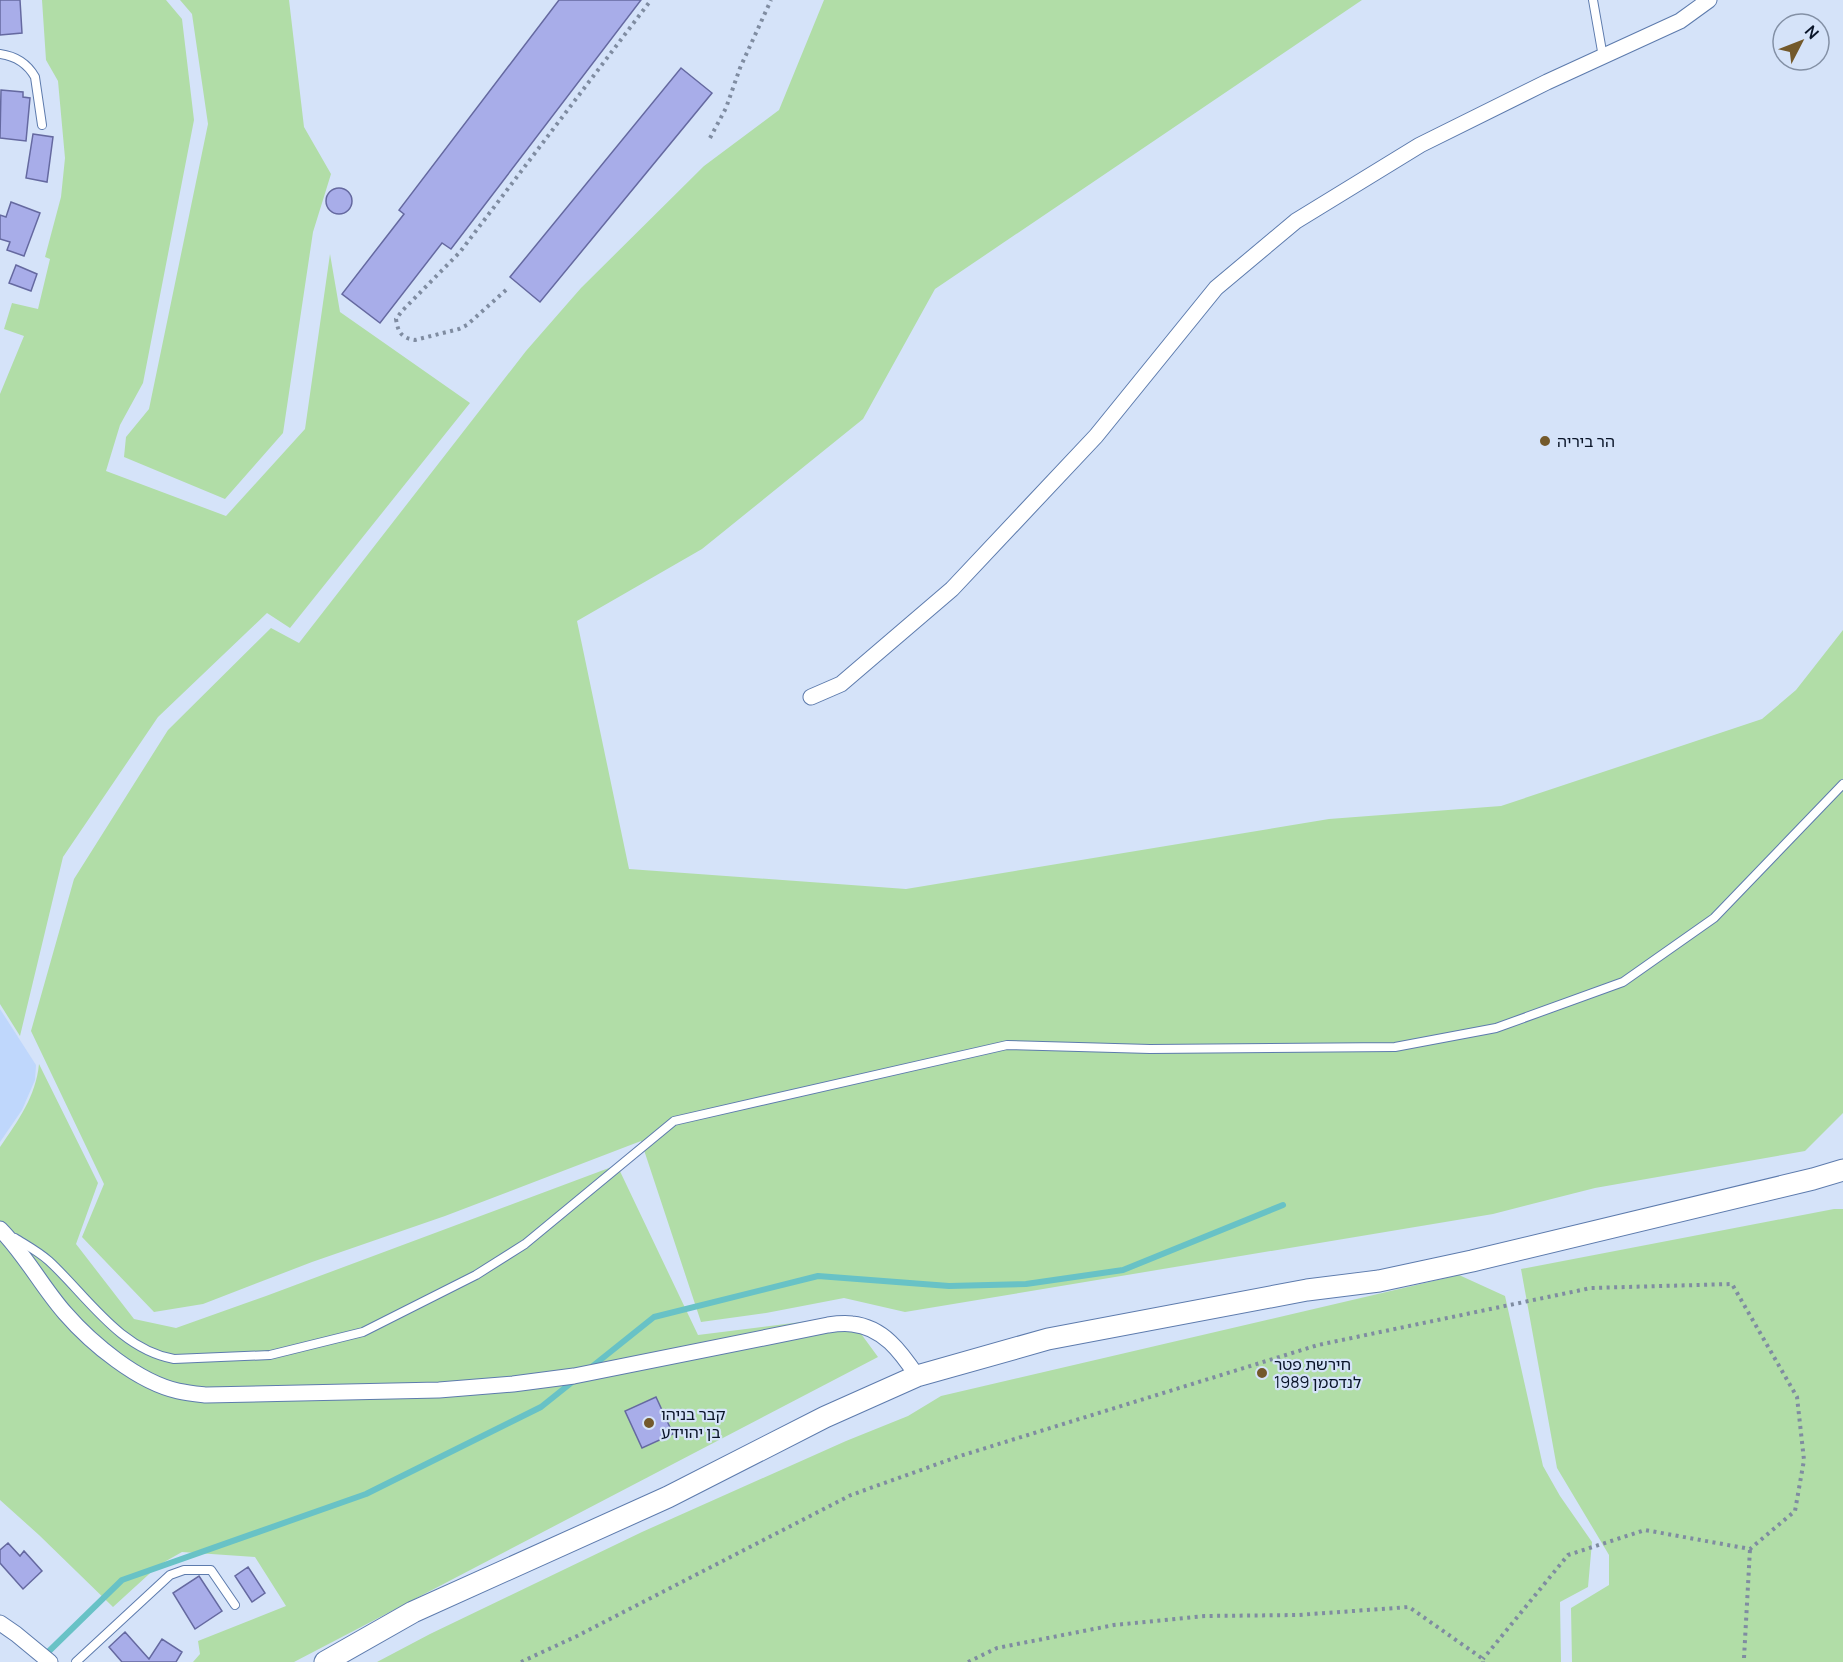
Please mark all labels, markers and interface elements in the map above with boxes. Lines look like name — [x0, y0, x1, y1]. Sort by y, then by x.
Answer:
north arrow — [1771, 12, 1831, 72]
text: N — [1800, 20, 1824, 44]
place label: הר ביריה — [1557, 430, 1615, 452]
marker: הר ביריה — [1538, 434, 1552, 448]
place label: חירשת פטר לנדסמן 1989 — [1274, 1353, 1361, 1393]
marker: חירשת פטר לנדסמן 1989 — [1255, 1366, 1269, 1380]
place label: קבר בניהו בן יהוידע — [661, 1403, 726, 1443]
marker: קבר בניהו בן יהוידע — [642, 1416, 656, 1430]

